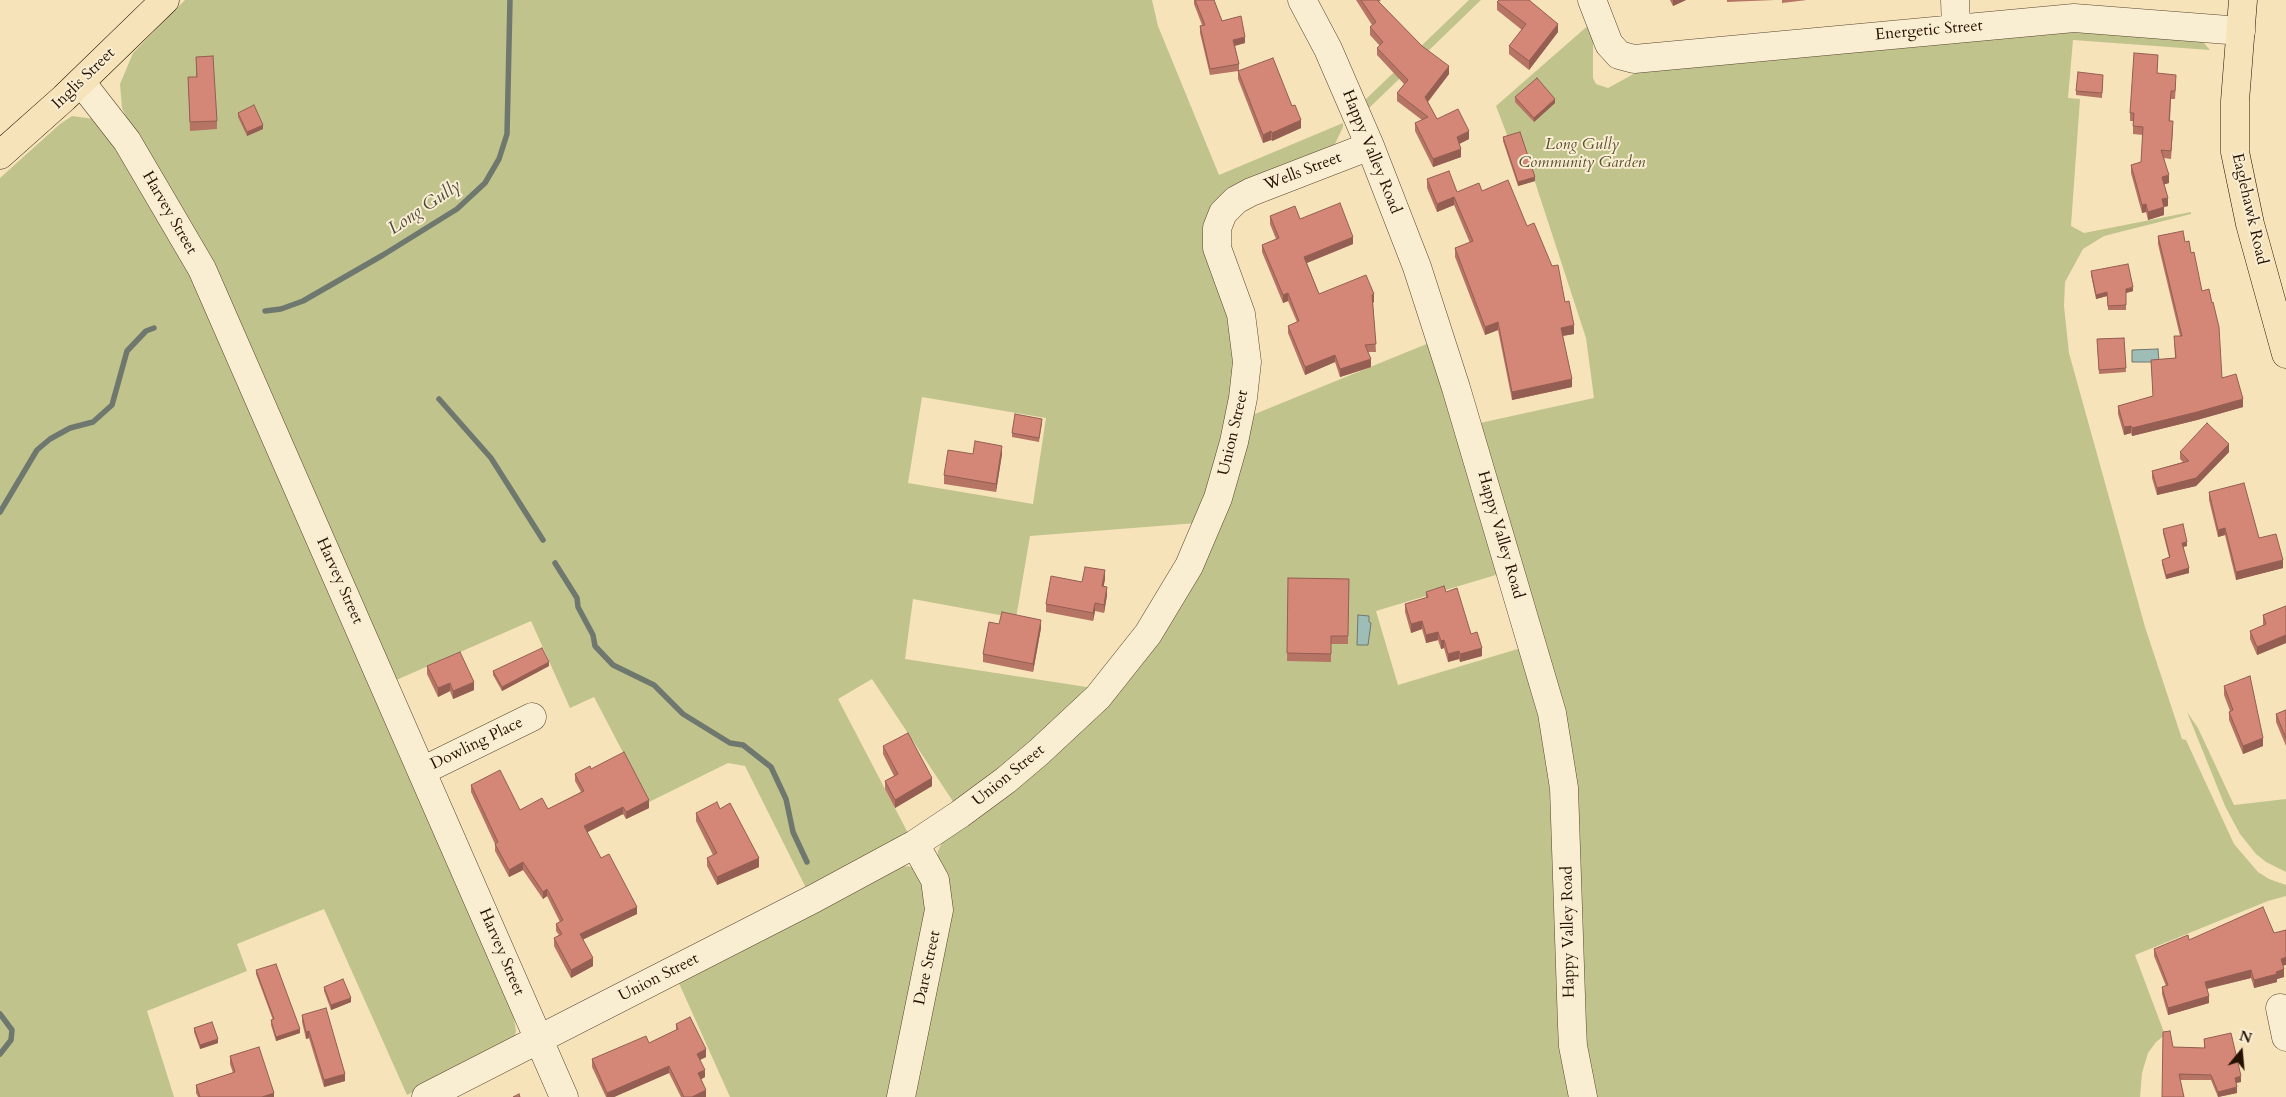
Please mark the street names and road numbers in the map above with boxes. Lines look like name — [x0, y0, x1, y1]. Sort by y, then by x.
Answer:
street label: Energetic Street — [1874, 17, 1984, 45]
street label: Inglis Street — [48, 44, 120, 114]
street label: Happy Valley Road — [1337, 87, 1405, 217]
street label: Wells Street — [1262, 148, 1344, 196]
street label: Eaglehawk Road — [2227, 151, 2271, 267]
street label: Harvey Street — [138, 168, 200, 258]
street label: Union Street — [1215, 388, 1253, 478]
street label: Happy Valley Road — [1473, 469, 1527, 601]
street label: Harvey Street — [311, 535, 367, 627]
street label: Dowling Place — [428, 713, 526, 775]
street label: Union Street — [969, 741, 1049, 811]
street label: Happy Valley Road — [1558, 866, 1580, 998]
street label: Harvey Street — [474, 906, 528, 998]
street label: Dare Street — [911, 929, 945, 1007]
street label: Union Street — [616, 950, 702, 1006]

